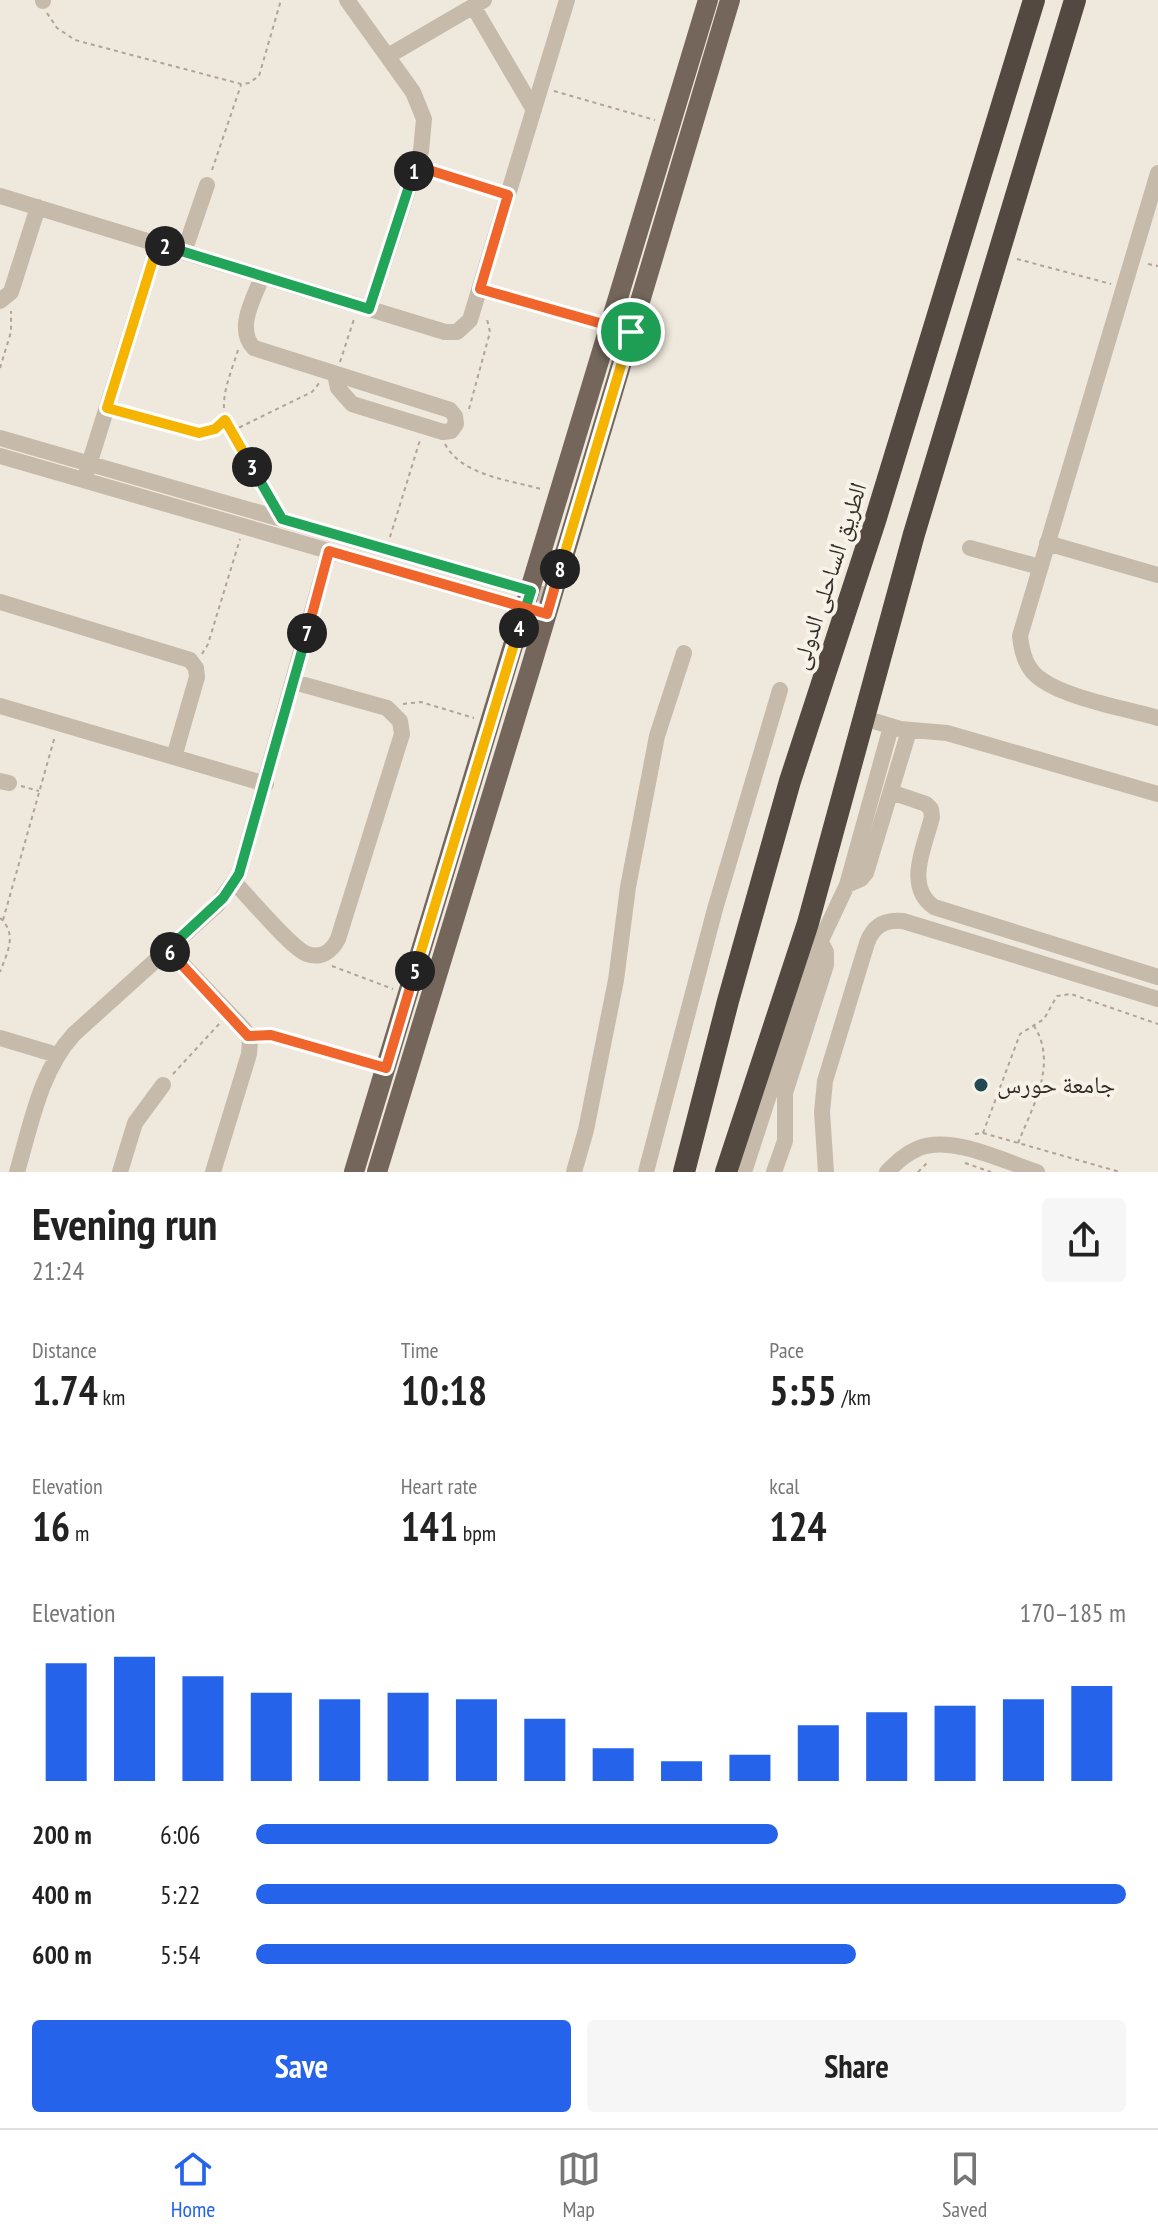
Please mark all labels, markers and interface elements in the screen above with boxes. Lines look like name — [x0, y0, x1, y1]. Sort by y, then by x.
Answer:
pin: 1 — [394, 151, 434, 191]
text: 1 — [409, 157, 419, 185]
pin: 2 — [145, 226, 185, 266]
text: 2 — [160, 232, 170, 260]
pin — [597, 298, 665, 366]
icon: arrive — [609, 310, 653, 354]
pin: 3 — [232, 447, 272, 487]
text: 3 — [247, 453, 257, 481]
street label: الطريق الساحلى الدولى — [784, 478, 873, 673]
pin: 8 — [540, 549, 580, 589]
text: 8 — [555, 555, 565, 583]
pin: 4 — [499, 608, 539, 648]
pin: 7 — [287, 613, 327, 653]
text: 4 — [514, 614, 524, 642]
text: 7 — [302, 619, 312, 647]
pin: 6 — [150, 932, 190, 972]
text: 6 — [165, 938, 175, 966]
pin: 5 — [395, 951, 435, 991]
text: 5 — [410, 957, 420, 985]
place label: جامعة حورس — [997, 1069, 1115, 1100]
marker: جامعة حورس — [972, 1076, 990, 1094]
text: Evening run — [32, 1195, 217, 1252]
button: share — [1042, 1198, 1126, 1282]
text: 21:24 — [32, 1254, 84, 1287]
text: Distance — [32, 1336, 97, 1364]
text: Time — [401, 1336, 439, 1364]
text: Pace — [769, 1336, 804, 1364]
text: 1.74 — [32, 1364, 98, 1416]
text: 10:18 — [401, 1364, 487, 1416]
text: 5:55 — [769, 1364, 837, 1416]
text: km — [98, 1383, 125, 1411]
text: /km — [837, 1383, 871, 1411]
text: Elevation — [32, 1472, 103, 1500]
text: Heart rate — [401, 1472, 477, 1500]
text: kcal — [769, 1472, 799, 1500]
text: 16 — [32, 1500, 70, 1552]
text: 141 — [401, 1500, 458, 1552]
text: 124 — [769, 1500, 827, 1552]
text: m — [70, 1519, 89, 1547]
text: bpm — [458, 1519, 496, 1547]
text: Elevation — [32, 1596, 115, 1629]
text: 170–185 m — [1020, 1596, 1126, 1629]
text: 200 m — [32, 1818, 92, 1851]
text: 6:06 — [160, 1818, 200, 1851]
text: 400 m — [32, 1878, 92, 1911]
text: 5:22 — [160, 1878, 200, 1911]
text: 600 m — [32, 1938, 92, 1971]
text: 5:54 — [160, 1938, 200, 1971]
button: Save — [32, 2020, 571, 2112]
button: Share — [587, 2020, 1126, 2112]
tab: Home — [171, 2147, 215, 2223]
tab: Map — [557, 2147, 601, 2223]
tab: Saved — [942, 2147, 987, 2223]

